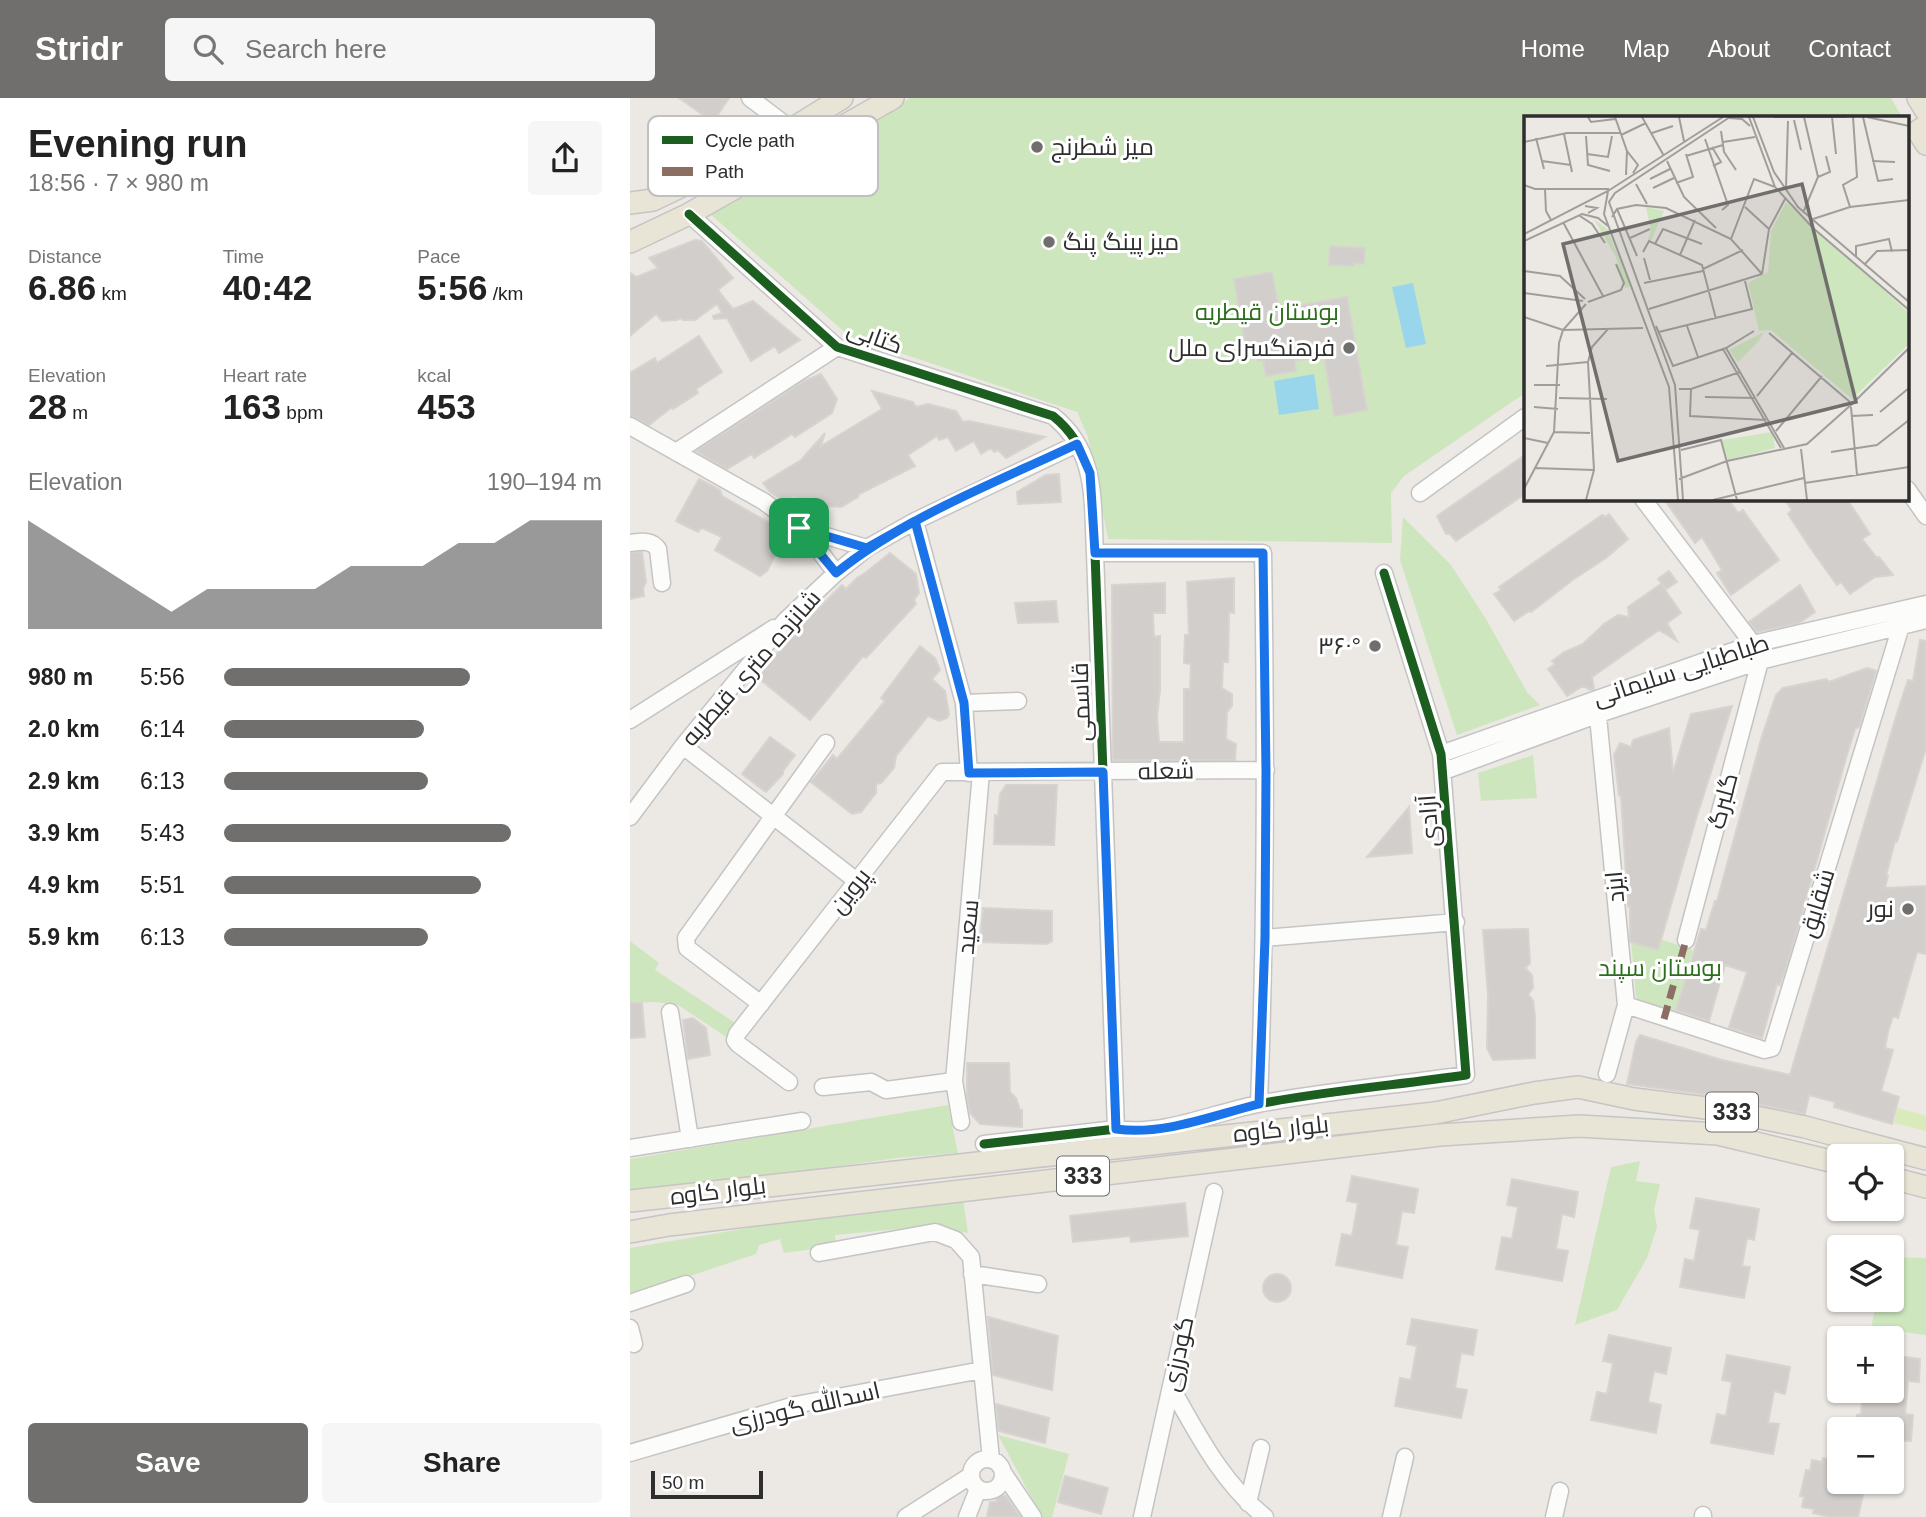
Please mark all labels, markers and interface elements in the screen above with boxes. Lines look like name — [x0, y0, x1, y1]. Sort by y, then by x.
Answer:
search box — [165, 18, 655, 81]
text: Stridr — [35, 30, 123, 67]
icon: search — [189, 30, 227, 68]
text: Search here — [245, 34, 387, 64]
text: Home — [1521, 35, 1585, 62]
text: Map — [1623, 35, 1670, 62]
text: About — [1708, 35, 1770, 62]
text: Contact — [1808, 35, 1891, 62]
legend — [648, 116, 878, 196]
inset map — [1524, 116, 1909, 500]
button: share — [528, 121, 602, 195]
text: Evening run — [28, 123, 248, 165]
text: Cycle path — [705, 130, 795, 151]
place label: میز شطرنج — [1051, 133, 1154, 163]
marker: میز شطرنج — [1029, 139, 1045, 155]
text: Path — [705, 161, 744, 182]
text: 18:56 · 7 × 980 m — [28, 170, 209, 196]
place label: میز پینگ پنگ — [1063, 228, 1179, 258]
marker: میز پینگ پنگ — [1041, 234, 1057, 250]
text: Distance — [28, 246, 102, 267]
text: Time — [223, 246, 264, 267]
text: Pace — [417, 246, 461, 267]
text: 6.86 — [28, 268, 96, 307]
text: 40:42 — [223, 268, 312, 307]
text: 5:56 — [417, 268, 487, 307]
text: km — [96, 283, 127, 304]
text: /km — [487, 283, 523, 304]
park label: بوستان قیطریه — [1195, 298, 1339, 326]
street label: کتابی — [844, 314, 906, 360]
place label: فرهنگسرای ملل — [1168, 334, 1335, 362]
marker: فرهنگسرای ملل — [1341, 340, 1357, 356]
text: Elevation — [28, 365, 106, 386]
text: Heart rate — [223, 365, 307, 386]
text: kcal — [417, 365, 451, 386]
text: 28 — [28, 387, 67, 426]
text: 163 — [223, 387, 281, 426]
text: 453 — [417, 387, 476, 426]
text: m — [67, 402, 88, 423]
text: bpm — [281, 402, 323, 423]
text: Elevation — [28, 469, 123, 495]
text: 190–194 m — [487, 469, 602, 495]
pin — [769, 498, 829, 558]
icon: arrive — [780, 509, 818, 547]
street label: شانزده متری قیطریه — [676, 584, 826, 752]
street label: طباطبایی سلیمانی — [1589, 628, 1773, 712]
place label: ۳۶۰° — [1318, 632, 1361, 659]
marker: ۳۶۰° — [1367, 638, 1383, 654]
street label: قاسمی — [1066, 662, 1096, 742]
text: 980 m — [28, 664, 93, 690]
text: 5:56 — [140, 664, 185, 690]
text: 2.0 km — [28, 716, 100, 742]
text: 6:14 — [140, 716, 185, 742]
street label: شعله — [1138, 757, 1194, 784]
text: 2.9 km — [28, 768, 100, 794]
text: 6:13 — [140, 768, 185, 794]
street label: گلبرگ — [1702, 770, 1743, 832]
street label: آزادی — [1413, 793, 1445, 848]
text: 3.9 km — [28, 820, 100, 846]
text: 5:43 — [140, 820, 185, 846]
street label: پروین — [824, 862, 878, 921]
street label: شقایق — [1793, 865, 1842, 941]
street label: ایزد — [1600, 870, 1629, 904]
text: 4.9 km — [28, 872, 100, 898]
text: 5:51 — [140, 872, 185, 898]
place label: نور — [1865, 895, 1894, 922]
street label: سعید — [952, 898, 983, 956]
marker: نور — [1900, 901, 1916, 917]
text: 5.9 km — [28, 924, 100, 950]
text: 6:13 — [140, 924, 185, 950]
park label: بوستان سپند — [1598, 954, 1722, 983]
road number: 333 — [1706, 1093, 1758, 1132]
street label: بلوار کاوه — [1232, 1110, 1330, 1147]
map controls — [1827, 1144, 1904, 1494]
button: locate — [1827, 1144, 1904, 1221]
road number: 333 — [1057, 1156, 1109, 1196]
street label: بلوار کاوه — [669, 1171, 767, 1210]
button: layers — [1827, 1235, 1904, 1312]
street label: گودرزی — [1156, 1314, 1200, 1394]
button: + — [1827, 1326, 1904, 1403]
street label: اسدالله گودرزی — [727, 1374, 883, 1438]
button: − — [1827, 1417, 1904, 1494]
button: Save — [28, 1423, 308, 1503]
button: Share — [322, 1423, 602, 1503]
scale bar — [651, 1468, 763, 1500]
text: 50 m — [662, 1472, 704, 1493]

